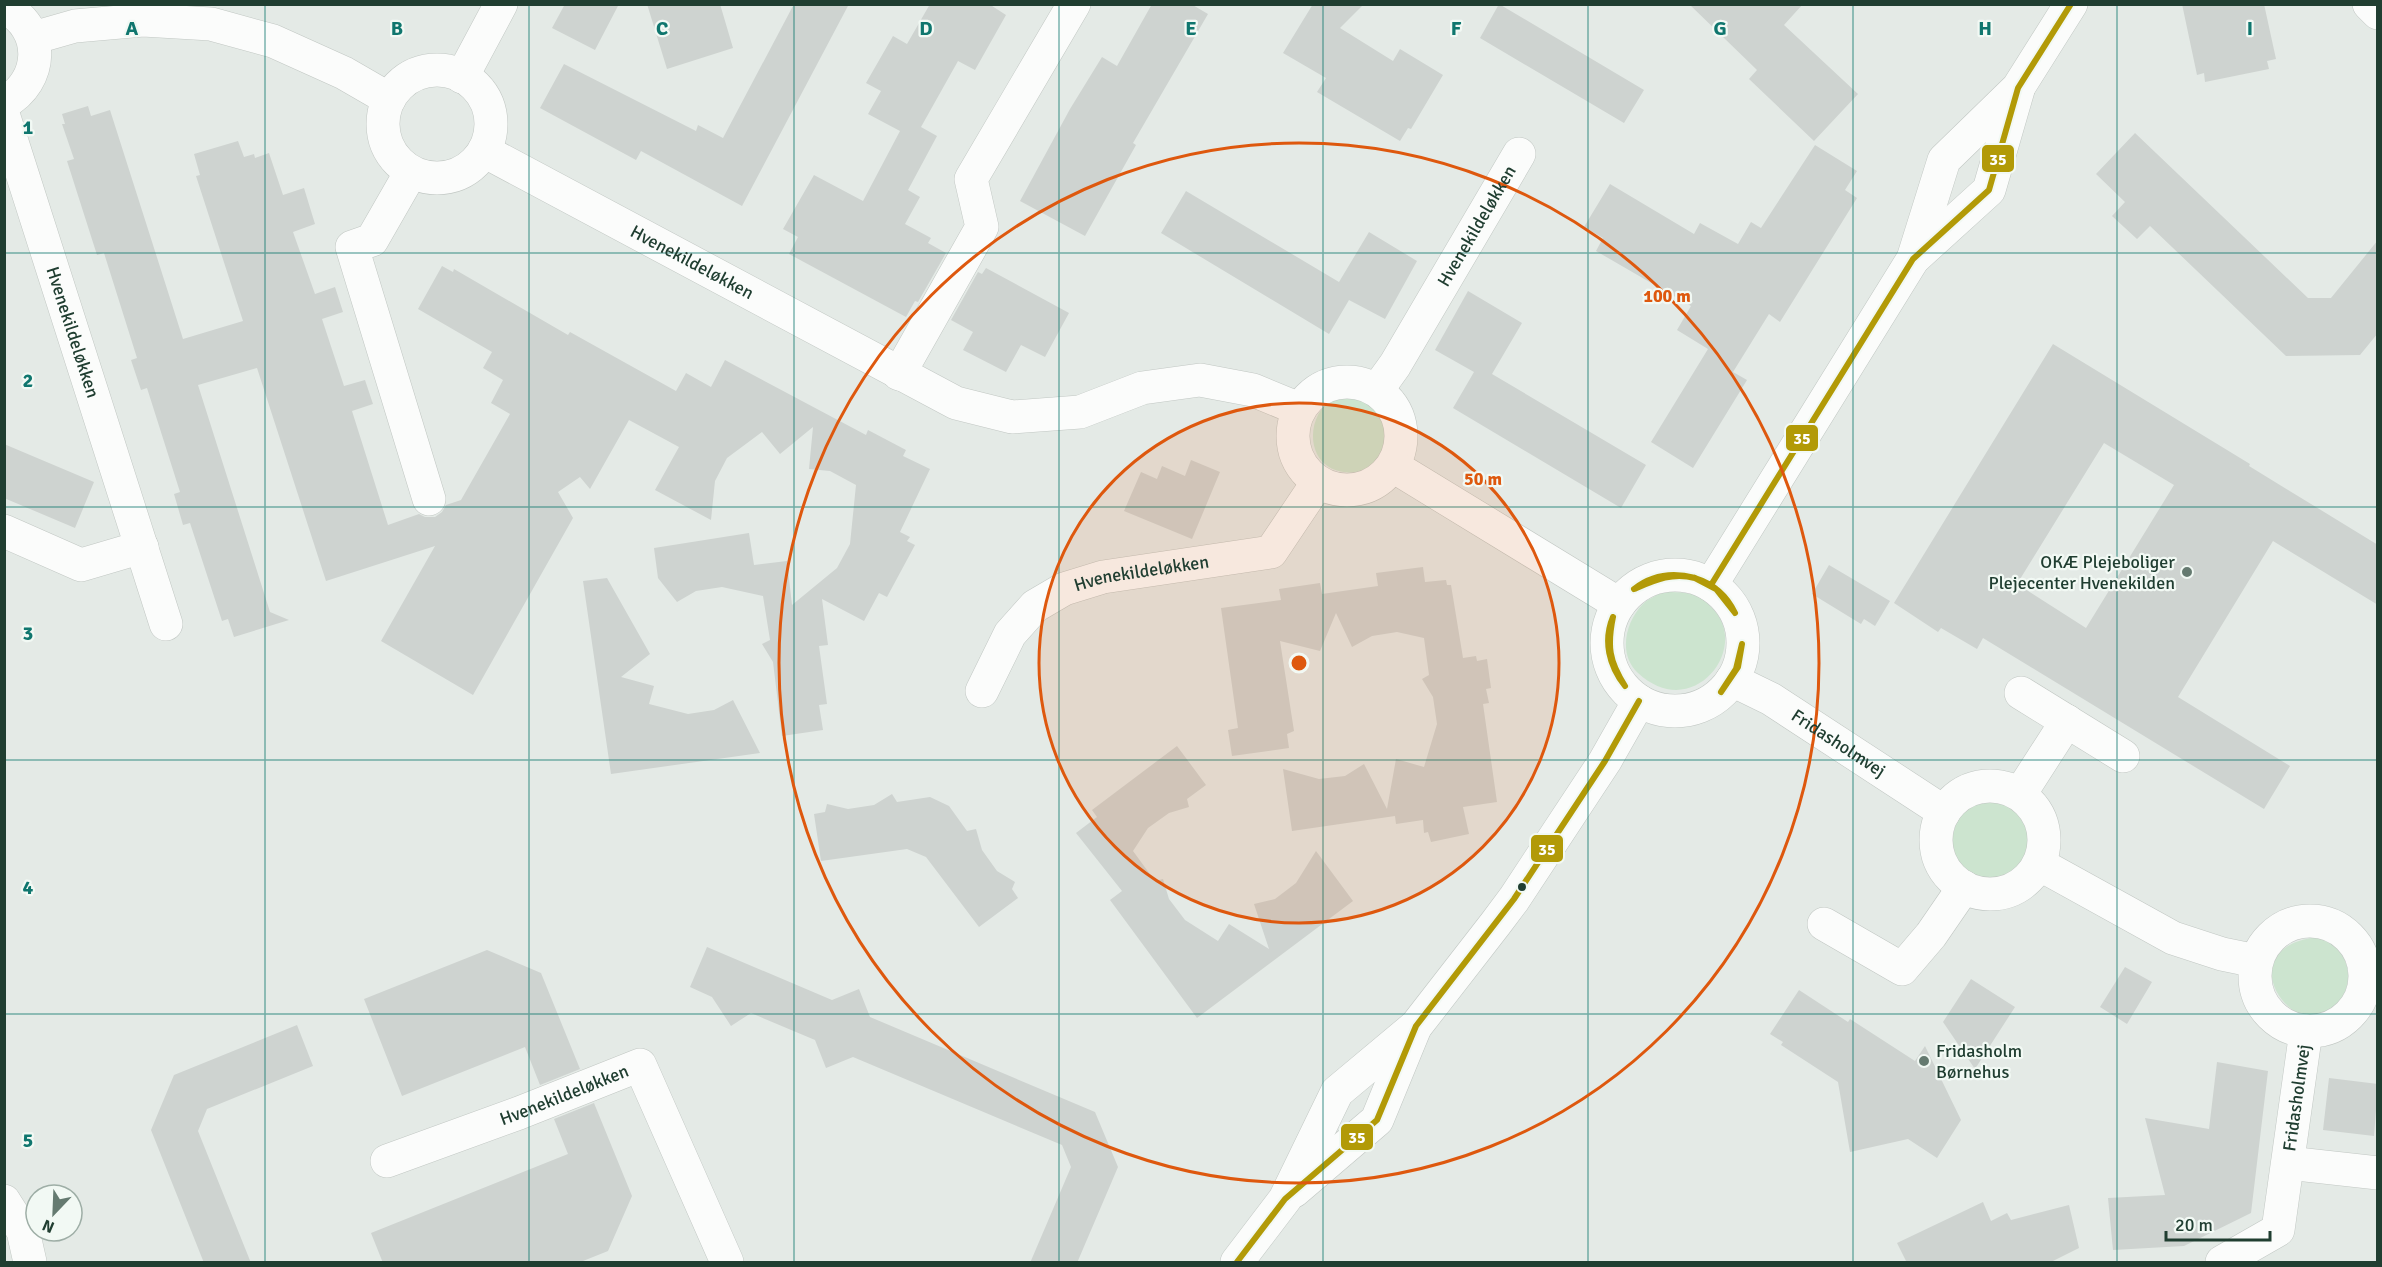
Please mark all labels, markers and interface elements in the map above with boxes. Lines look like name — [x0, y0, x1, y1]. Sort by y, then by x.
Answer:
text: A — [126, 16, 139, 41]
text: B — [391, 16, 403, 41]
text: C — [656, 16, 668, 41]
text: D — [919, 16, 933, 41]
text: E — [1185, 16, 1197, 41]
text: F — [1451, 16, 1462, 41]
text: G — [1713, 16, 1727, 41]
text: H — [1978, 16, 1992, 41]
text: I — [2247, 16, 2253, 41]
text: 1 — [23, 115, 34, 140]
line badge: 35 — [1981, 144, 2015, 173]
text: 35 — [1989, 150, 2007, 170]
street label: Hvenekildeløkken — [1433, 161, 1521, 291]
street label: Hvenekildeløkken — [627, 220, 758, 304]
street label: Hvenekildeløkken — [41, 264, 104, 401]
text: 100 m — [1643, 285, 1691, 307]
text: 2 — [23, 368, 33, 393]
line badge: 35 — [1785, 424, 1819, 452]
text: 35 — [1793, 429, 1811, 449]
text: 50 m — [1464, 468, 1502, 490]
street label: Hvenekildeløkken — [1071, 550, 1210, 596]
place label: OKÆ Plejeboliger Plejecenter Hvenekilden — [1988, 551, 2175, 594]
marker: OKÆ Plejeboliger Plejecenter Hvenekilden — [2180, 565, 2194, 579]
text: 3 — [23, 621, 33, 646]
centre of rings — [1289, 653, 1309, 673]
street label: Fridasholmvej — [1787, 704, 1890, 782]
line badge: 35 — [1530, 834, 1564, 863]
text: 35 — [1538, 840, 1556, 860]
text: 4 — [23, 875, 34, 900]
unlabelled marker — [1516, 881, 1528, 893]
place label: Fridasholm Børnehus — [1936, 1040, 2022, 1083]
street label: Fridasholmvej — [2278, 1043, 2315, 1153]
marker: Fridasholm Børnehus — [1917, 1054, 1931, 1068]
street label: Hvenekildeløkken — [497, 1060, 632, 1130]
line badge: 35 — [1340, 1123, 1374, 1151]
text: 5 — [23, 1128, 33, 1153]
text: 35 — [1348, 1128, 1366, 1148]
north arrow — [24, 1183, 84, 1243]
scale bar — [2166, 1204, 2270, 1242]
text: 20 m — [2175, 1214, 2213, 1236]
text: N — [39, 1215, 58, 1237]

